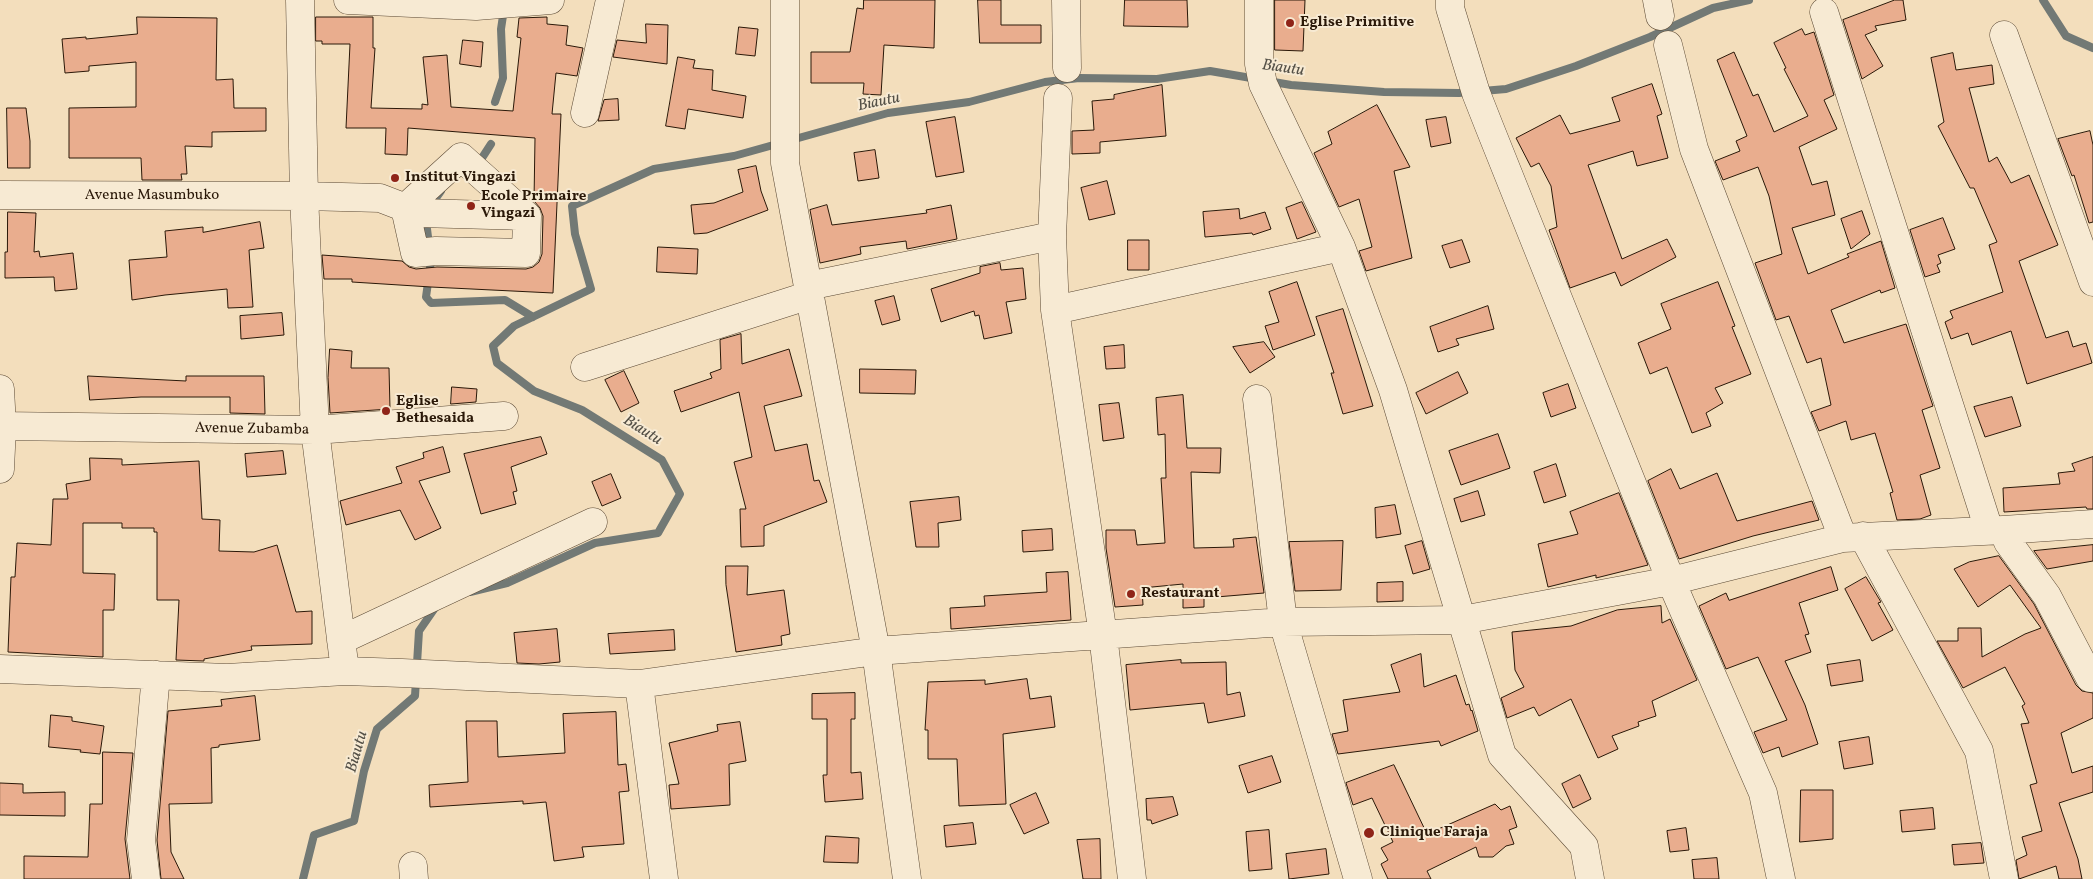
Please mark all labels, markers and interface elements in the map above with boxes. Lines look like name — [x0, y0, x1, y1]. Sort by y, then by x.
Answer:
place label: Eglise Primitive — [1300, 14, 1414, 32]
marker: Eglise Primitive — [1284, 17, 1296, 29]
water label: Biautu — [1261, 57, 1305, 81]
water label: Biautu — [856, 89, 902, 117]
place label: Institut Vingazi — [405, 169, 516, 187]
marker: Institut Vingazi — [389, 172, 401, 184]
street label: Avenue Masumbuko — [85, 187, 219, 205]
place label: Ecole Primaire Vingazi — [481, 188, 586, 223]
marker: Ecole Primaire Vingazi — [465, 200, 477, 212]
place label: Eglise Bethesaida — [396, 393, 474, 428]
marker: Eglise Bethesaida — [380, 405, 392, 417]
water label: Biautu — [619, 412, 665, 450]
street label: Avenue Zubamba — [195, 420, 309, 440]
place label: Restaurant — [1141, 585, 1219, 603]
marker: Restaurant — [1125, 588, 1137, 600]
water label: Biautu — [343, 729, 373, 775]
place label: Clinique Faraja — [1380, 824, 1488, 842]
marker: Clinique Faraja — [1362, 826, 1376, 840]

